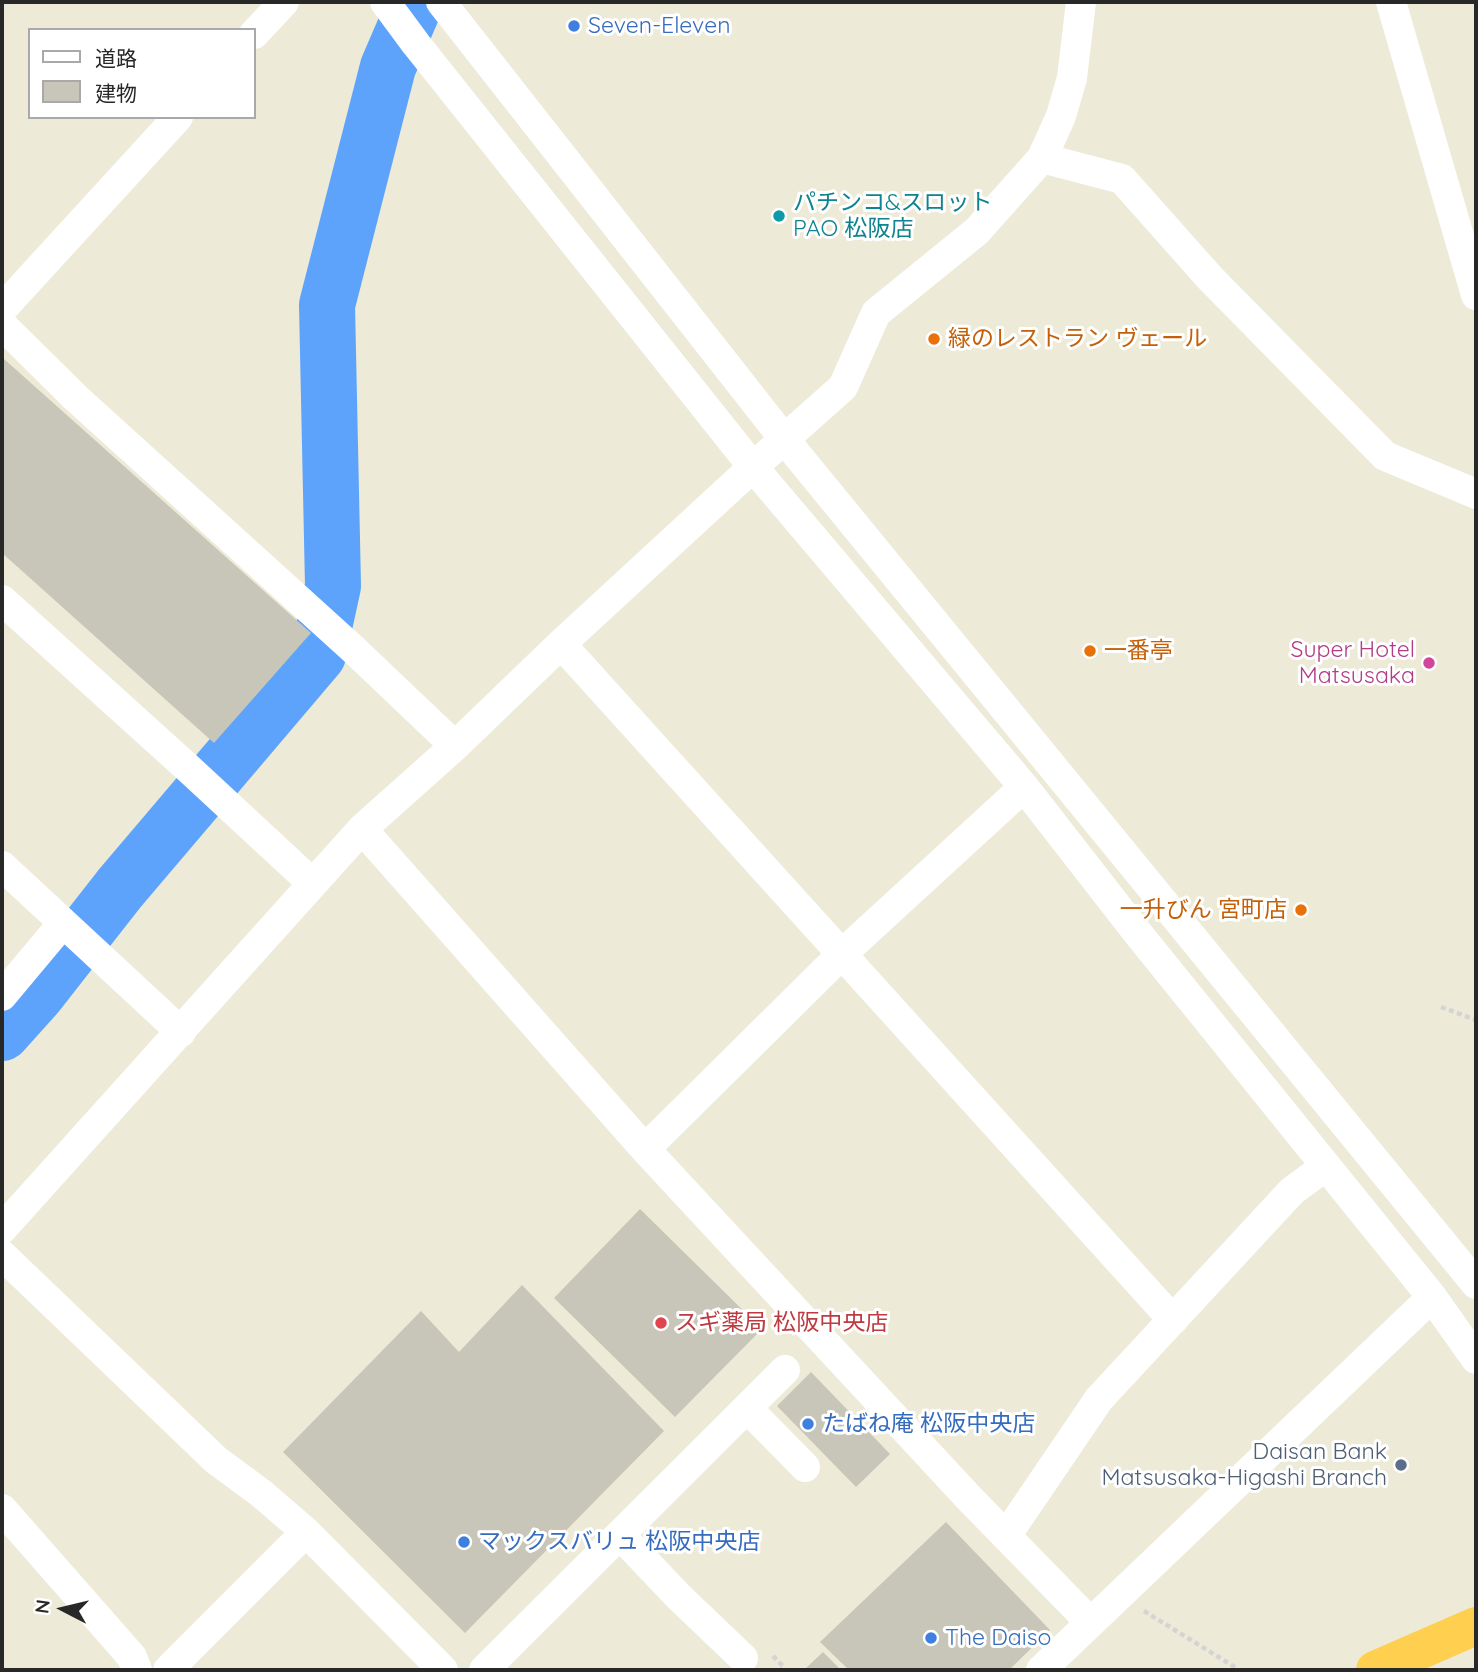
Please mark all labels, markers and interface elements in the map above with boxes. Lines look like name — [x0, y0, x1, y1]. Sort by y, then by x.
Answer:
place label: Seven-Eleven — [588, 12, 730, 40]
marker: Seven-Eleven — [566, 18, 582, 34]
legend — [28, 28, 256, 119]
text: 道路 — [95, 45, 137, 71]
text: 建物 — [95, 80, 137, 106]
place label: パチンコ&スロット PAO 松阪店 — [793, 189, 993, 243]
marker: パチンコ&スロット PAO 松阪店 — [771, 208, 787, 224]
place label: 緑のレストラン ヴェール — [948, 325, 1207, 353]
marker: 緑のレストラン ヴェール — [926, 331, 942, 347]
place label: Super Hotel Matsusaka — [1291, 636, 1415, 690]
place label: 一番亭 — [1104, 637, 1173, 665]
marker: 一番亭 — [1082, 643, 1098, 659]
marker: Super Hotel Matsusaka — [1421, 655, 1437, 671]
place label: 一升びん 宮町店 — [1120, 896, 1287, 924]
marker: 一升びん 宮町店 — [1293, 902, 1309, 918]
place label: スギ薬局 松阪中央店 — [675, 1309, 888, 1337]
marker: スギ薬局 松阪中央店 — [653, 1315, 669, 1331]
place label: たばね庵 松阪中央店 — [822, 1410, 1035, 1438]
marker: たばね庵 松阪中央店 — [800, 1416, 816, 1432]
place label: Daisan Bank Matsusaka-Higashi Branch — [1101, 1438, 1387, 1492]
marker: Daisan Bank Matsusaka-Higashi Branch — [1393, 1457, 1409, 1473]
place label: マックスバリュ 松阪中央店 — [478, 1528, 760, 1556]
marker: マックスバリュ 松阪中央店 — [456, 1534, 472, 1550]
north arrow — [28, 1574, 98, 1644]
text: N — [29, 1598, 55, 1615]
place label: The Daiso — [945, 1624, 1051, 1652]
marker: The Daiso — [923, 1630, 939, 1646]

